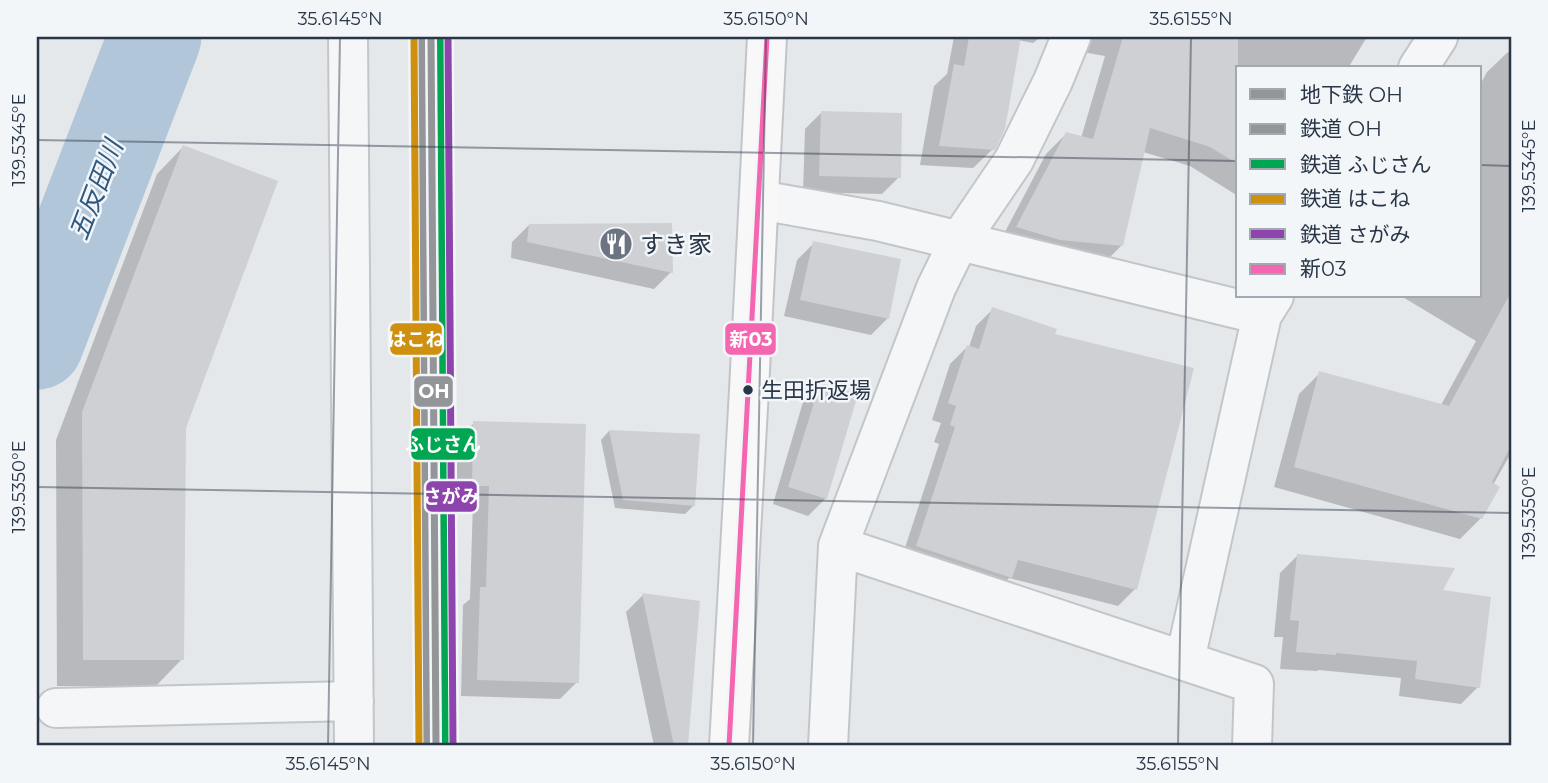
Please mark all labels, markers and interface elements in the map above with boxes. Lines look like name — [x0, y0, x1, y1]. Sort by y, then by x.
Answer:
text: 35.6145°N — [297, 8, 383, 30]
text: 35.6150°N — [723, 8, 809, 30]
text: 35.6155°N — [1149, 8, 1233, 30]
legend — [1236, 66, 1482, 298]
text: 地下鉄 OH — [1300, 82, 1403, 107]
text: 139.5345°E — [8, 94, 30, 186]
text: 鉄道 OH — [1300, 116, 1382, 141]
text: 139.5345°E — [1518, 120, 1540, 212]
water label: 五反田川 — [62, 133, 131, 244]
text: 鉄道 ふじさん — [1300, 152, 1432, 177]
text: 鉄道 はこね — [1300, 186, 1411, 211]
text: 鉄道 さがみ — [1300, 222, 1411, 247]
restaurant icon: すき家 — [597, 225, 635, 263]
place label: すき家 — [640, 230, 712, 259]
text: 新03 — [1300, 256, 1347, 281]
line badge: はこね — [389, 322, 443, 356]
line badge: 新03 — [724, 322, 777, 356]
text: はこね — [387, 328, 445, 351]
text: 新03 — [730, 328, 772, 351]
line badge: OH — [413, 375, 454, 408]
place label: 生田折返場 — [761, 377, 871, 404]
text: OH — [418, 380, 450, 403]
marker: 生田折返場 — [741, 383, 755, 397]
line badge: ふじさん — [410, 427, 476, 461]
text: ふじさん — [405, 433, 481, 456]
text: 139.5350°E — [8, 440, 30, 534]
text: 139.5350°E — [1518, 466, 1540, 560]
line badge: さがみ — [425, 480, 478, 513]
text: さがみ — [422, 485, 480, 508]
text: 35.6145°N — [285, 753, 371, 775]
text: 35.6150°N — [710, 753, 796, 775]
text: 35.6155°N — [1136, 753, 1220, 775]

